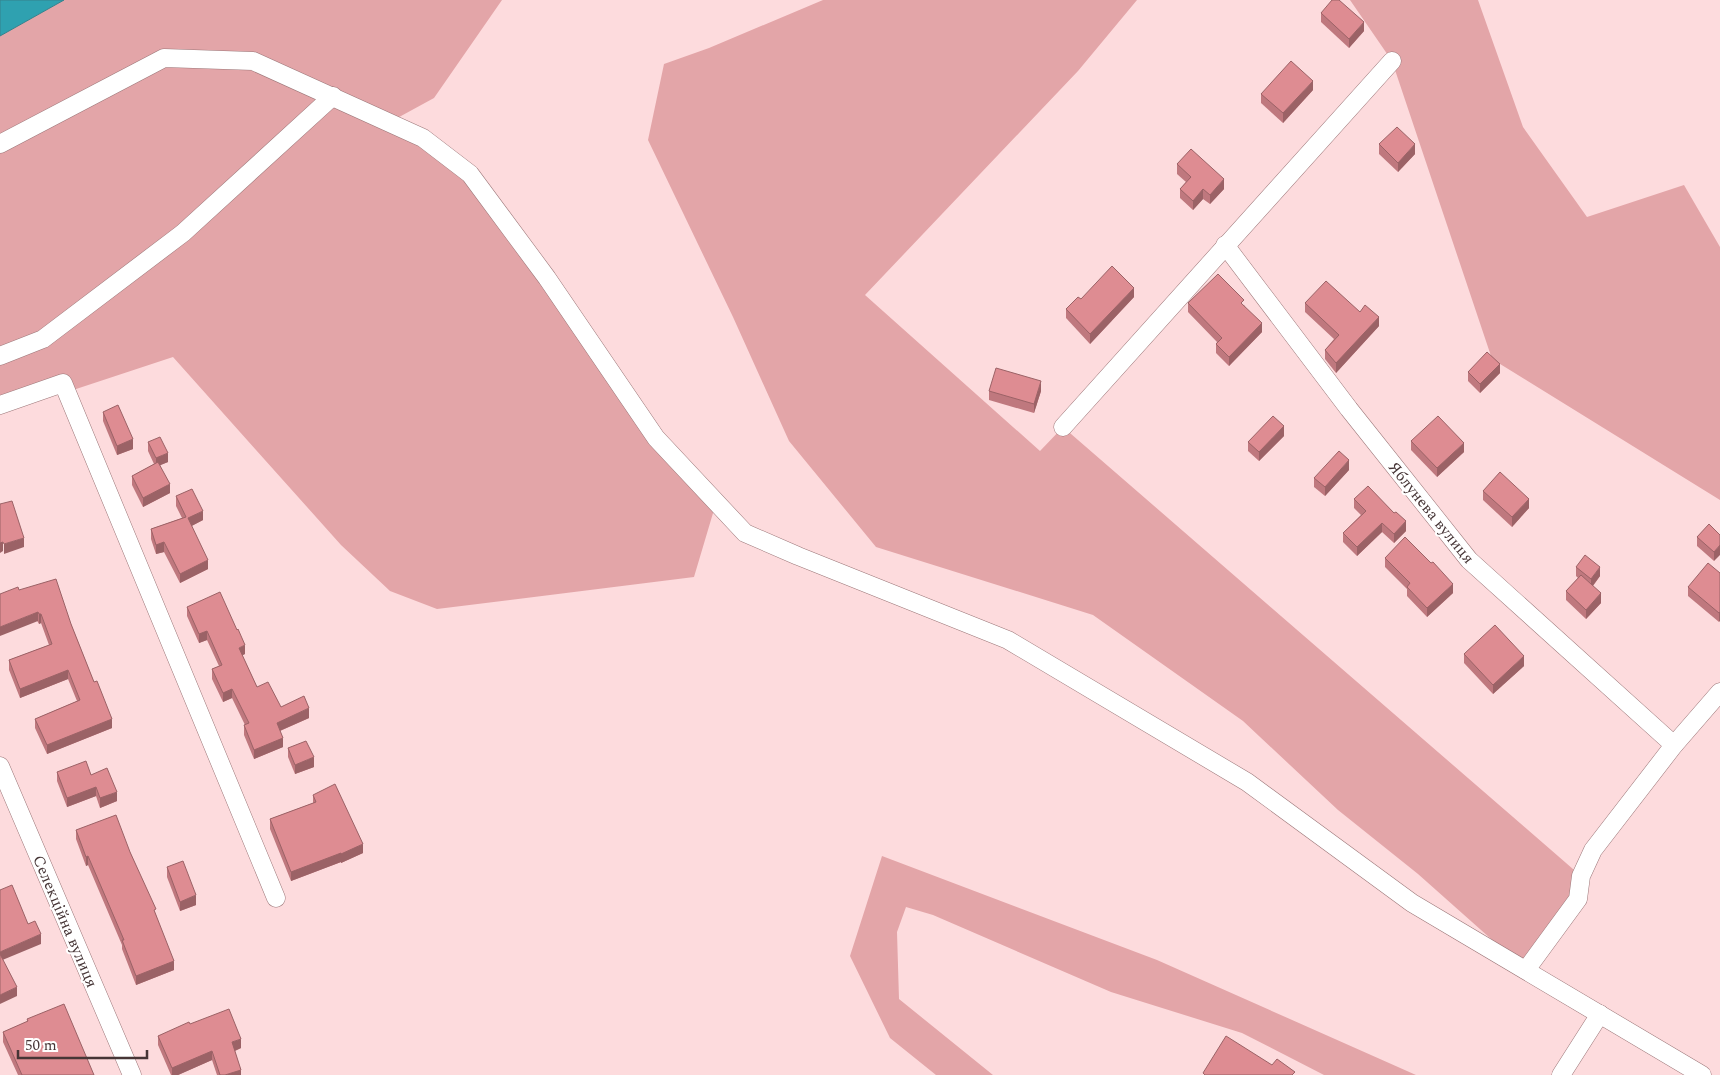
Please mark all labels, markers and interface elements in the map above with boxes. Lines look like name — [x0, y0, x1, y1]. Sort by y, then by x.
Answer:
street label: Яблунева вулиця — [1382, 456, 1480, 569]
street label: Селекційна вулиця — [26, 851, 104, 991]
scale bar — [18, 1028, 146, 1060]
text: 50 m — [25, 1034, 57, 1057]

